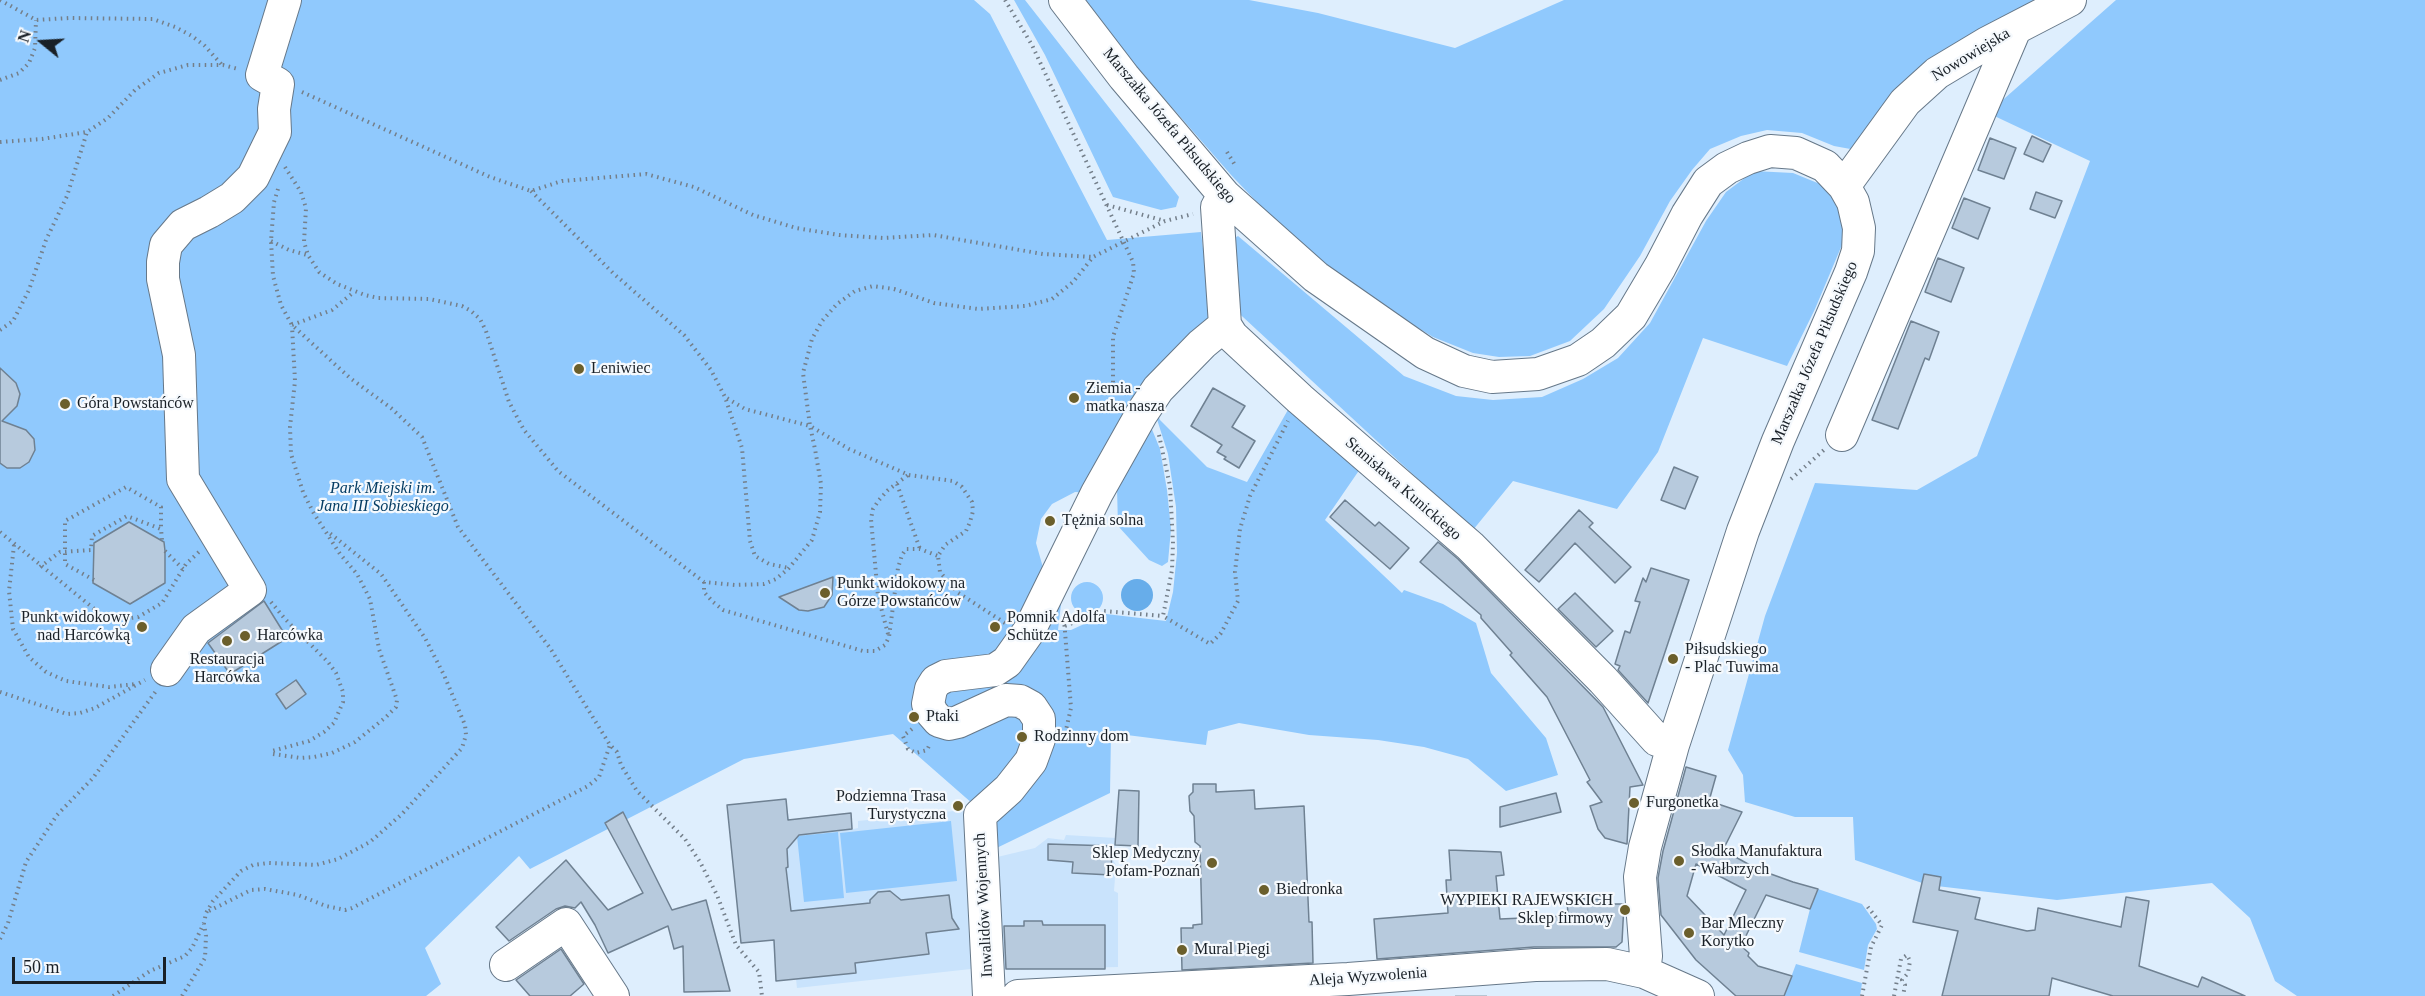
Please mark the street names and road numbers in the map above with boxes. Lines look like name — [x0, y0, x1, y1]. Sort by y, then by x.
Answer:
street label: Nowowiejska — [1928, 24, 2014, 86]
street label: Marszałka Józefa Piłsudskiego — [1098, 44, 1240, 208]
street label: Marszałka Józefa Piłsudskiego — [1768, 258, 1862, 448]
street label: Stanisława Kunickiego — [1341, 433, 1465, 545]
street label: Inwalidów Wojennych — [971, 832, 997, 978]
street label: Aleja Wyzwolenia — [1308, 963, 1428, 991]

